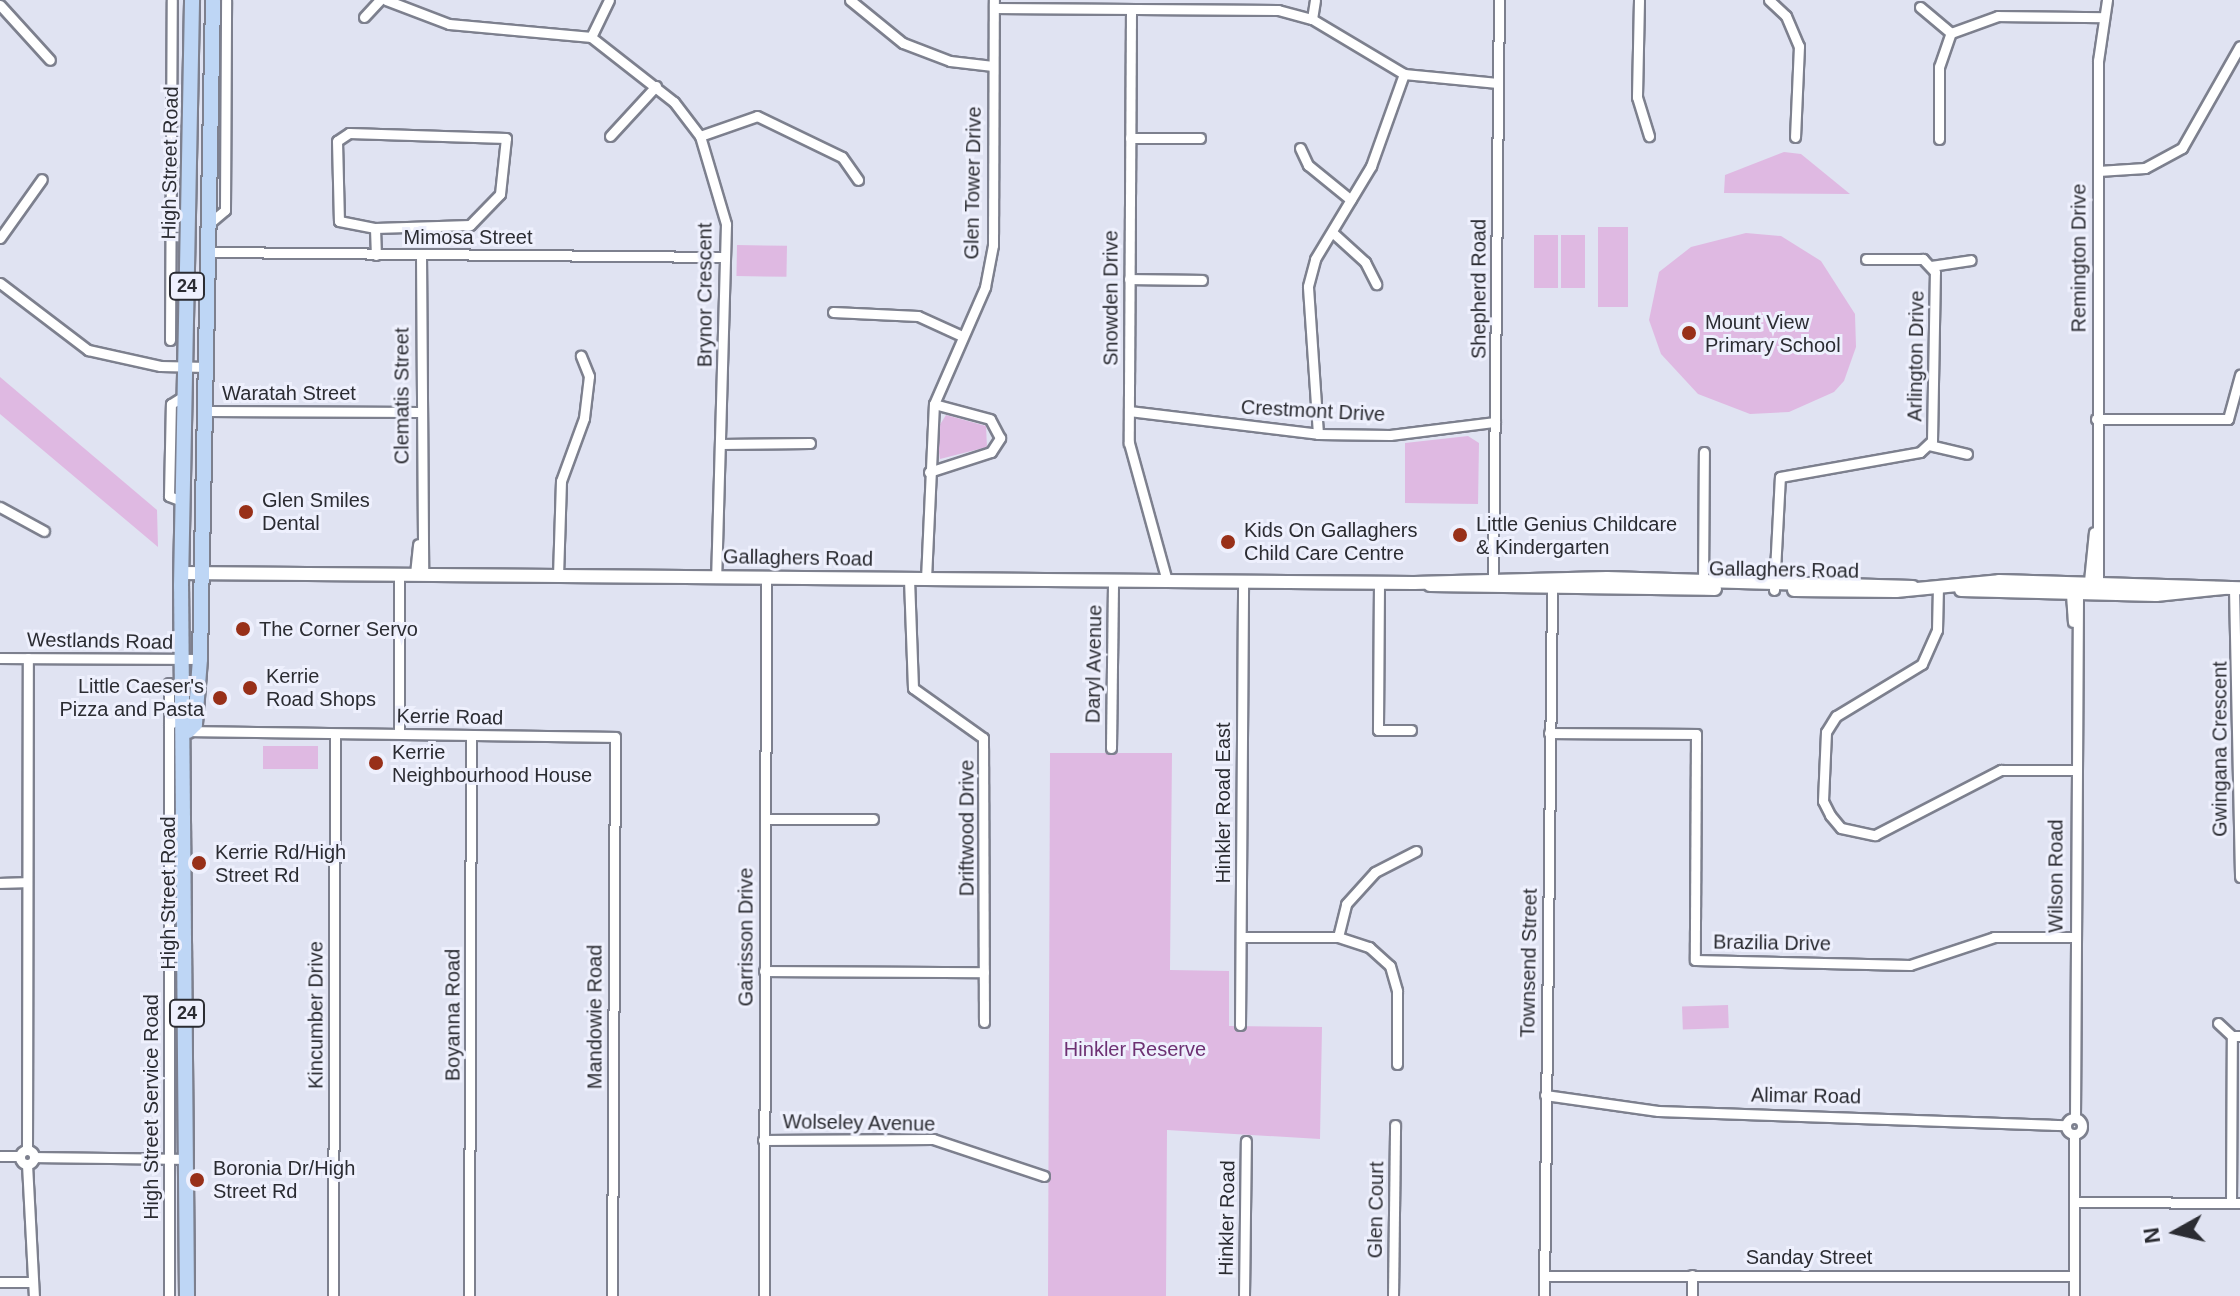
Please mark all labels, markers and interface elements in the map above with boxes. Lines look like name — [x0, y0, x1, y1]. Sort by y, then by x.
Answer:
street label: High Street Road — [157, 86, 183, 240]
street label: Glen Tower Drive — [960, 106, 986, 260]
street label: Remington Drive — [2067, 184, 2091, 332]
street label: Shepherd Road — [1467, 219, 1491, 359]
street label: Brynor Crescent — [693, 223, 717, 367]
street label: Mimosa Street — [404, 225, 532, 249]
street label: Snowden Drive — [1099, 230, 1123, 366]
road number: 24 — [167, 272, 207, 300]
street label: Arlington Drive — [1903, 290, 1929, 422]
place label: Mount View Primary School — [1705, 310, 1841, 357]
marker: Mount View Primary School — [1680, 324, 1698, 342]
street label: Clematis Street — [390, 328, 414, 464]
street label: Waratah Street — [222, 381, 356, 405]
street label: Crestmont Drive — [1240, 395, 1386, 427]
place label: Glen Smiles Dental — [262, 488, 370, 535]
marker: Glen Smiles Dental — [237, 503, 255, 521]
place label: Little Genius Childcare & Kindergarten — [1476, 512, 1677, 559]
place label: Kids On Gallaghers Child Care Centre — [1244, 518, 1417, 565]
marker: Little Genius Childcare & Kindergarten — [1451, 526, 1469, 544]
marker: Kids On Gallaghers Child Care Centre — [1219, 533, 1237, 551]
street label: Gallaghers Road — [723, 545, 873, 571]
street label: Gallaghers Road — [1709, 557, 1859, 583]
street label: Daryl Avenue — [1081, 604, 1107, 724]
place label: The Corner Servo — [259, 617, 418, 641]
marker: The Corner Servo — [234, 620, 252, 638]
street label: Westlands Road — [27, 628, 173, 654]
street label: Gwingana Crescent — [2208, 661, 2232, 837]
place label: Kerrie Road Shops — [266, 664, 376, 711]
place label: Little Caeser's Pizza and Pasta — [59, 674, 204, 721]
marker: Kerrie Road Shops — [241, 679, 259, 697]
marker: Little Caeser's Pizza and Pasta — [211, 689, 229, 707]
street label: Kerrie Road — [396, 704, 504, 730]
street label: Hinkler Road East — [1211, 722, 1235, 884]
place label: Kerrie Neighbourhood House — [392, 740, 592, 787]
marker: Kerrie Neighbourhood House — [367, 754, 385, 772]
street label: Driftwood Drive — [955, 760, 979, 896]
street label: High Street Road — [156, 816, 180, 970]
street label: Wilson Road — [2044, 819, 2068, 933]
place label: Kerrie Rd/High Street Rd — [215, 840, 346, 887]
marker: Kerrie Rd/High Street Rd — [190, 854, 208, 872]
street label: Garrisson Drive — [734, 868, 758, 1006]
street label: Townsend Street — [1516, 888, 1542, 1038]
street label: Brazilia Drive — [1713, 930, 1831, 956]
street label: Kincumber Drive — [304, 941, 328, 1089]
street label: Mandowie Road — [583, 945, 607, 1089]
street label: Boyanna Road — [441, 949, 465, 1081]
street label: High Street Service Road — [139, 994, 163, 1220]
road number: 24 — [167, 999, 207, 1027]
park label: Hinkler Reserve — [1064, 1037, 1206, 1061]
street label: Alimar Road — [1751, 1083, 1861, 1109]
street label: Wolseley Avenue — [782, 1110, 936, 1136]
place label: Boronia Dr/High Street Rd — [213, 1156, 355, 1203]
street label: Hinkler Road — [1214, 1160, 1240, 1276]
street label: Glen Court — [1363, 1161, 1389, 1259]
marker: Boronia Dr/High Street Rd — [188, 1171, 206, 1189]
north arrow — [2136, 1192, 2216, 1272]
text: N — [2138, 1226, 2165, 1245]
street label: Sanday Street — [1746, 1245, 1872, 1269]

